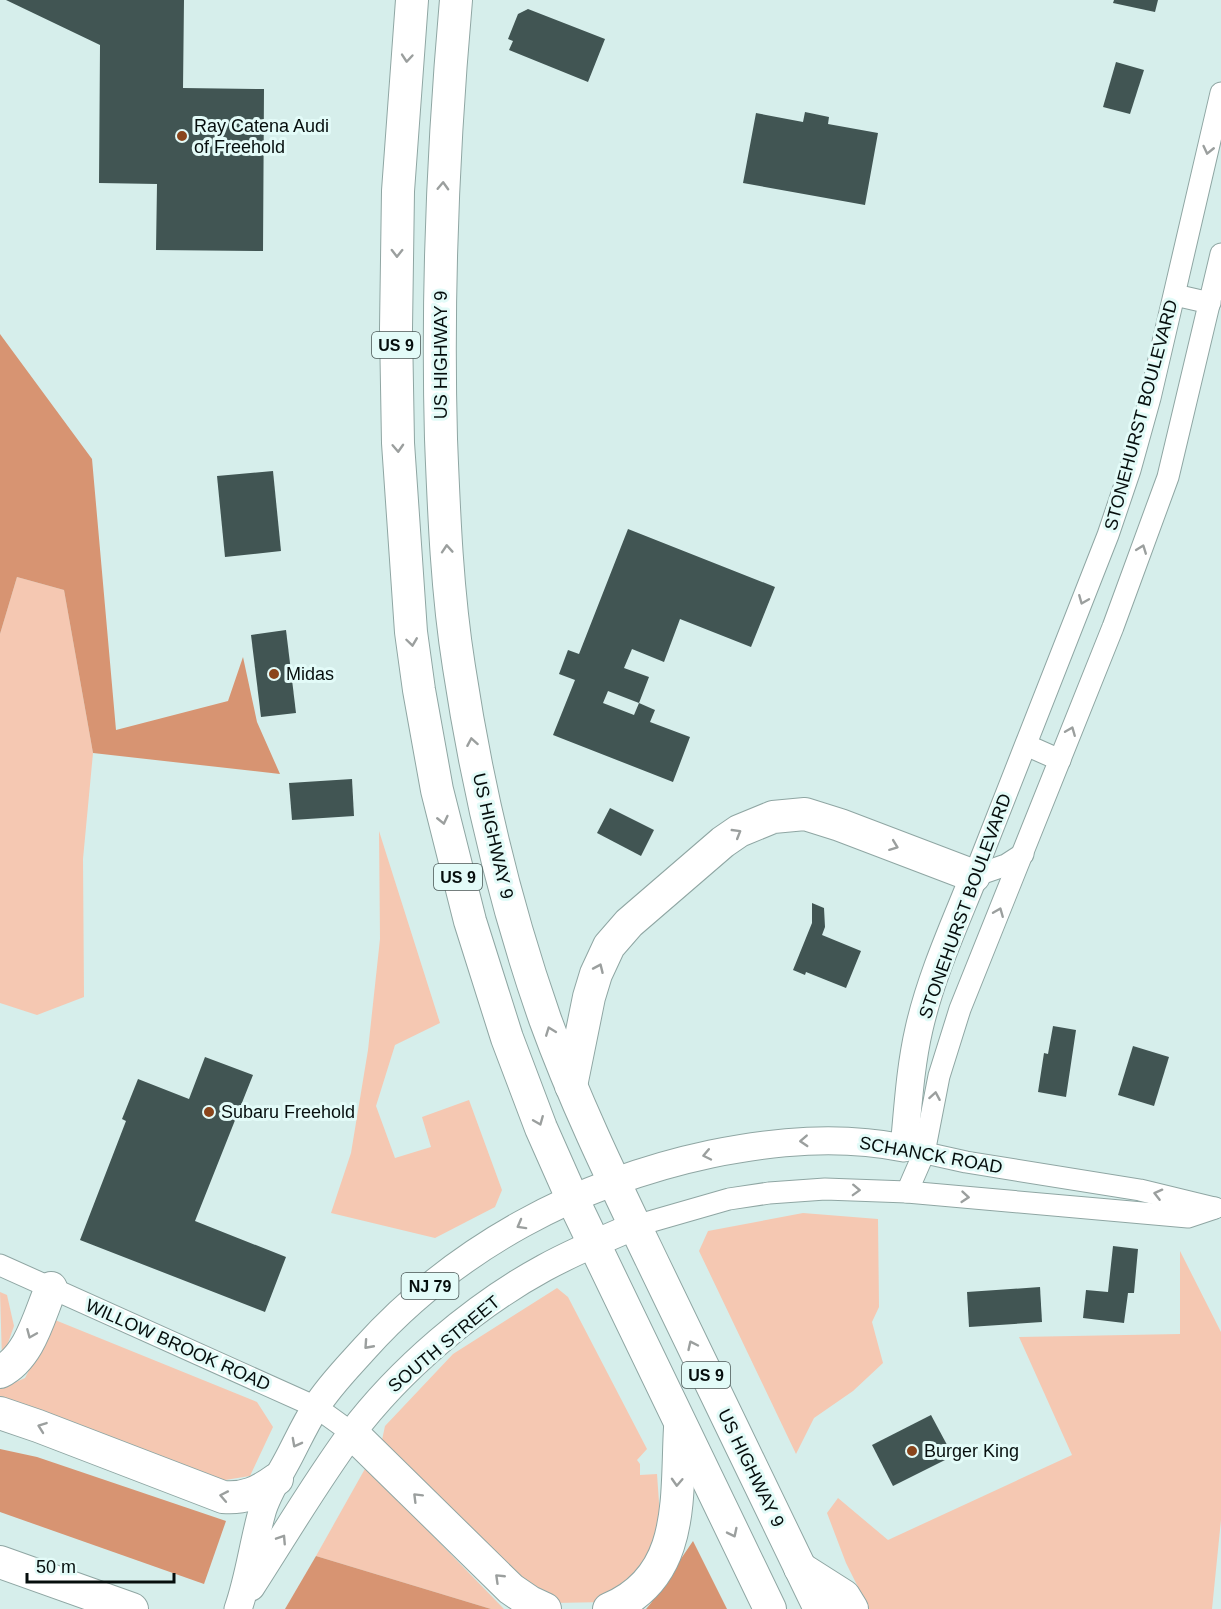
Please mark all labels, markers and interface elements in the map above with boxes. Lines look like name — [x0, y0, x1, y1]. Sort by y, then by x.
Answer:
one-way arrow — [401, 54, 414, 63]
place label: Ray Catena Audi of Freehold — [194, 116, 329, 157]
marker: Ray Catena Audi of Freehold — [175, 129, 189, 143]
one-way arrow — [1202, 145, 1215, 155]
one-way arrow — [436, 182, 449, 191]
one-way arrow — [391, 248, 403, 257]
street label: US HIGHWAY 9 — [431, 291, 451, 419]
street label: STONEHURST BOULEVARD — [1101, 297, 1181, 533]
road number: US 9 — [372, 332, 420, 358]
one-way arrow — [392, 443, 405, 452]
one-way arrow — [441, 544, 454, 553]
one-way arrow — [1135, 545, 1148, 555]
one-way arrow — [1078, 594, 1090, 605]
one-way arrow — [406, 638, 418, 647]
place label: Midas — [286, 664, 334, 684]
marker: Midas — [267, 667, 281, 681]
one-way arrow — [1064, 726, 1076, 737]
one-way arrow — [467, 737, 479, 746]
street label: US HIGHWAY 9 — [469, 771, 517, 901]
street label: STONEHURST BOULEVARD — [915, 791, 1015, 1021]
one-way arrow — [436, 814, 449, 824]
one-way arrow — [731, 829, 741, 841]
one-way arrow — [888, 838, 899, 851]
road number: US 9 — [434, 864, 482, 890]
one-way arrow — [992, 907, 1004, 918]
one-way arrow — [592, 963, 604, 974]
one-way arrow — [545, 1026, 557, 1037]
one-way arrow — [928, 1091, 941, 1101]
place label: Subaru Freehold — [221, 1102, 355, 1122]
marker: Subaru Freehold — [202, 1105, 216, 1119]
one-way arrow — [531, 1115, 544, 1125]
street label: SCHANCK ROAD — [858, 1133, 1004, 1177]
one-way arrow — [799, 1134, 808, 1147]
one-way arrow — [703, 1148, 713, 1161]
one-way arrow — [851, 1183, 860, 1196]
one-way arrow — [1154, 1189, 1164, 1202]
one-way arrow — [961, 1190, 970, 1203]
one-way arrow — [516, 1218, 527, 1229]
road number: NJ 79 — [402, 1273, 458, 1299]
street label: SOUTH STREET — [384, 1292, 504, 1396]
street label: WILLOW BROOK ROAD — [83, 1295, 273, 1395]
one-way arrow — [26, 1328, 38, 1339]
one-way arrow — [364, 1338, 375, 1349]
one-way arrow — [688, 1341, 700, 1352]
road number: US 9 — [682, 1362, 730, 1388]
street label: US HIGHWAY 9 — [714, 1406, 788, 1530]
one-way arrow — [37, 1422, 47, 1435]
one-way arrow — [292, 1437, 303, 1447]
place label: Burger King — [924, 1441, 1019, 1461]
marker: Burger King — [905, 1444, 919, 1458]
one-way arrow — [670, 1478, 683, 1487]
one-way arrow — [219, 1490, 229, 1503]
one-way arrow — [413, 1493, 423, 1504]
one-way arrow — [726, 1526, 737, 1537]
one-way arrow — [274, 1534, 285, 1545]
scale bar — [27, 1546, 174, 1584]
text: 50 m — [36, 1557, 76, 1577]
one-way arrow — [495, 1574, 506, 1585]

